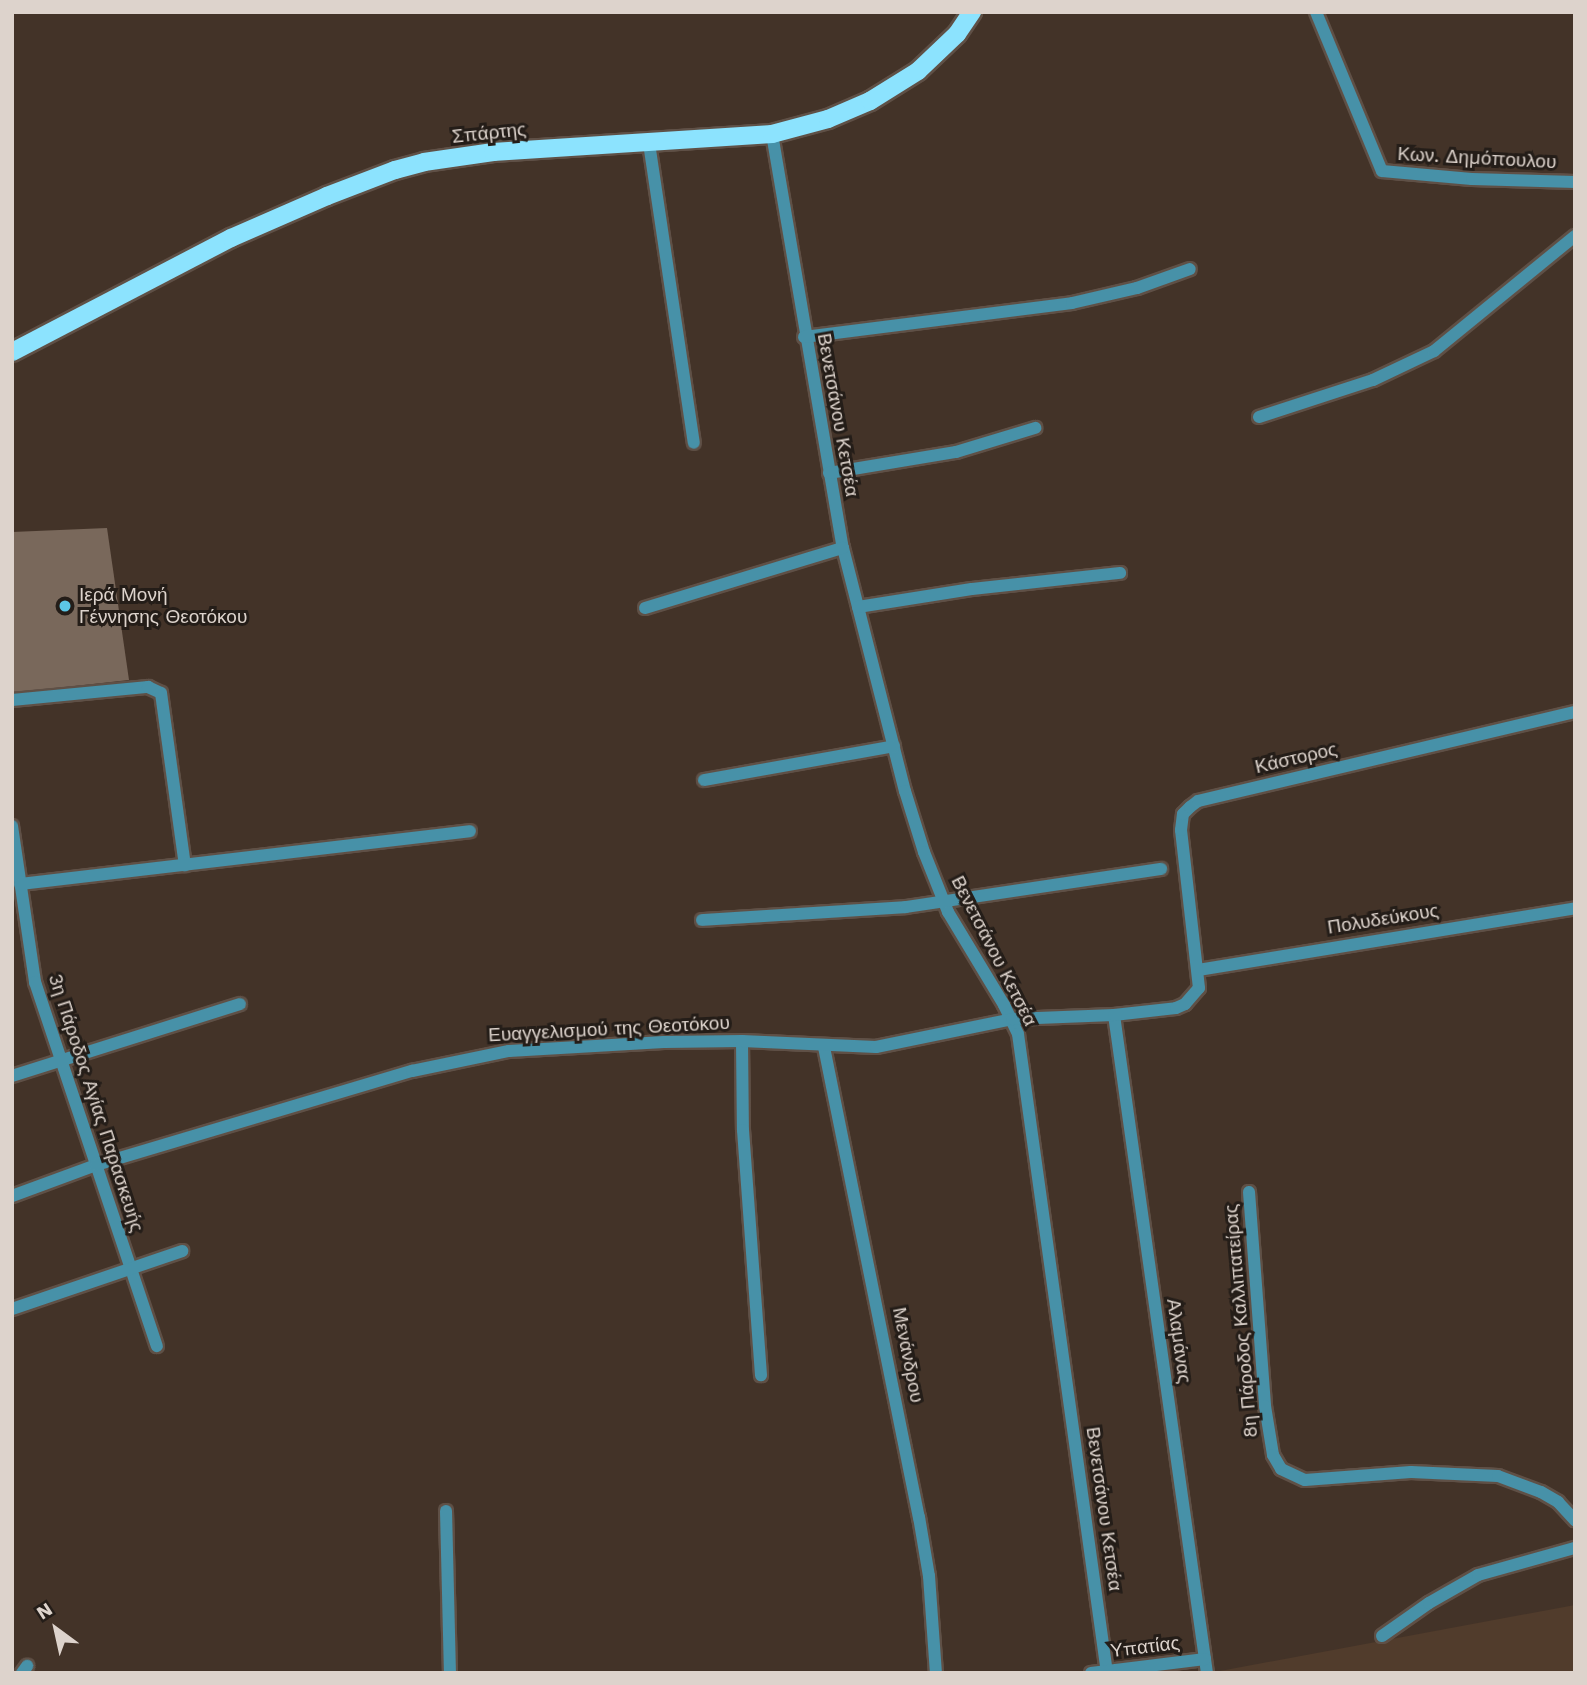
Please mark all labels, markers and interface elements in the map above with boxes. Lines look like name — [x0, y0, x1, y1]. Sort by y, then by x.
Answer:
street label: Σπάρτης — [451, 118, 527, 148]
street label: Κων. Δημόπουλου — [1397, 142, 1557, 174]
street label: Βενετσάνου Κετσέα — [812, 331, 864, 499]
place label: Ιερά Μονή Γέννησης Θεοτόκου — [79, 584, 247, 628]
marker: Ιερά Μονή Γέννησης Θεοτόκου — [57, 598, 73, 614]
street label: Κάστορος — [1253, 738, 1339, 778]
street label: Βενετσάνου Κετσέα — [946, 872, 1042, 1030]
street label: Πολυδεύκους — [1326, 899, 1440, 939]
street label: 3η Πάροδος Αγίας Παρασκευής — [43, 971, 149, 1235]
street label: Ευαγγελισμού της Θεοτόκου — [488, 1011, 730, 1047]
street label: 8η Πάροδος Καλλιπατείρας — [1219, 1203, 1263, 1439]
street label: Αλαμάνας — [1162, 1297, 1196, 1385]
street label: Μενάνδρου — [888, 1305, 928, 1405]
street label: Βενετσάνου Κετσέα — [1081, 1425, 1127, 1593]
north arrow — [21, 1594, 91, 1664]
text: N — [32, 1597, 56, 1624]
street label: Υπατίας — [1109, 1631, 1181, 1663]

